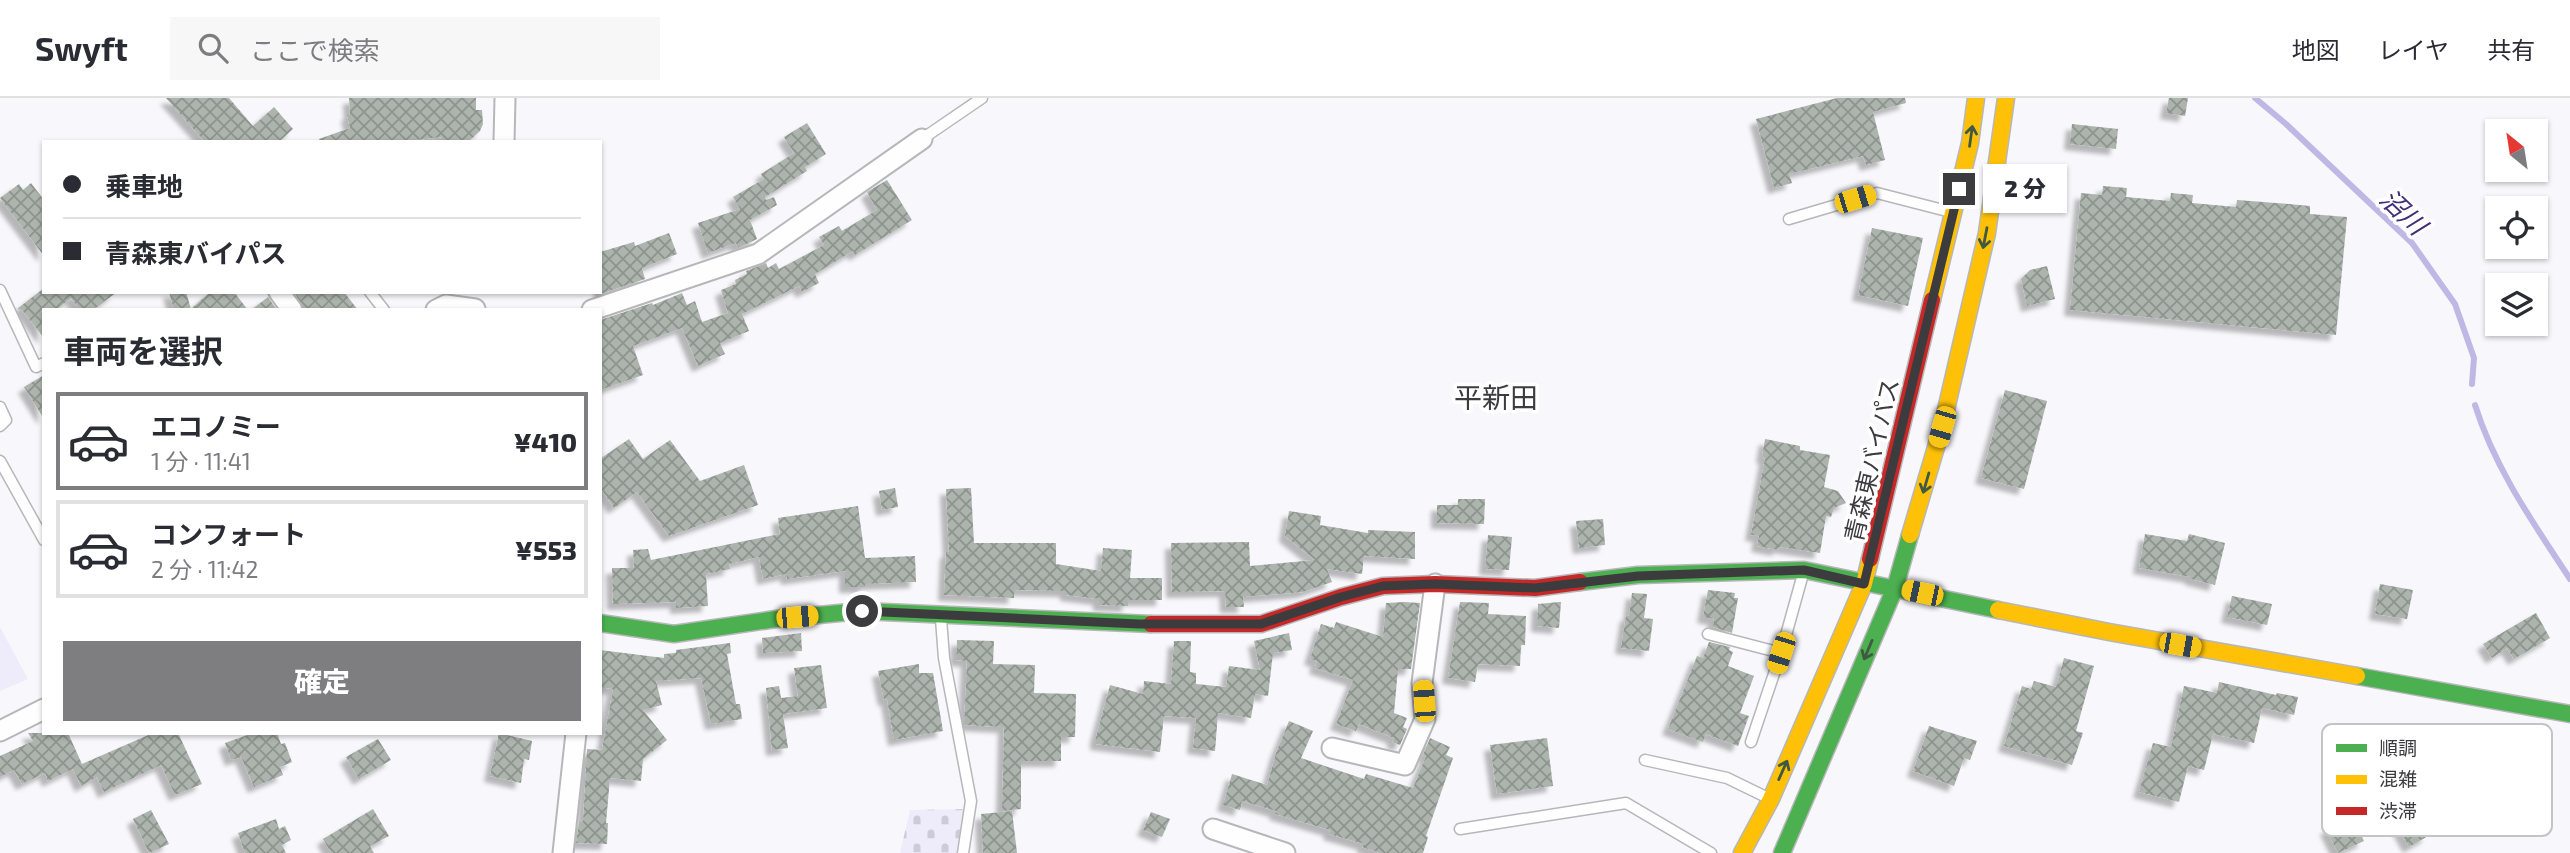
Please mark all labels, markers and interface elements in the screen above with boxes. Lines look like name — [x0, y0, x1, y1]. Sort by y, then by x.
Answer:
search box — [170, 17, 660, 80]
text: Swyft — [35, 28, 128, 68]
icon: search — [194, 29, 232, 67]
text: ここで検索 — [250, 34, 380, 65]
text: 地図 — [2292, 35, 2340, 64]
text: レイヤ — [2378, 35, 2449, 64]
text: 共有 — [2487, 35, 2535, 64]
north arrow — [2485, 119, 2548, 182]
map controls — [2485, 119, 2548, 336]
one-way arrow — [1964, 125, 1977, 148]
callout: 2 分 — [1983, 164, 2068, 214]
text: 乗車地 — [105, 170, 183, 201]
route end — [1943, 173, 1975, 205]
text: 2 分 — [2004, 174, 2046, 202]
water label: 沼川 — [2375, 182, 2436, 242]
car — [1832, 183, 1879, 215]
button: locate — [2485, 196, 2548, 259]
one-way arrow — [1978, 226, 1992, 249]
text: 青森東バイパス — [105, 237, 286, 268]
button: layers — [2485, 273, 2548, 336]
text: 車両を選択 — [63, 331, 223, 369]
street label: 青森東バイパス — [1838, 375, 1904, 545]
district label: 平新田 — [1454, 380, 1538, 414]
car — [1927, 404, 1958, 450]
icon: car — [67, 410, 130, 473]
text: エコノミー — [151, 410, 281, 441]
text: ¥410 — [514, 426, 577, 457]
text: 1 分 · 11:41 — [151, 447, 251, 475]
one-way arrow — [1918, 472, 1931, 494]
icon: car — [67, 518, 130, 581]
text: コンフォート — [151, 518, 306, 549]
text: ¥553 — [515, 534, 577, 565]
text: 2 分 · 11:42 — [151, 555, 259, 583]
car — [1900, 578, 1945, 608]
route start — [846, 595, 878, 627]
car — [776, 605, 819, 629]
car — [1765, 630, 1798, 676]
car — [2158, 631, 2203, 659]
one-way arrow — [1861, 639, 1874, 661]
button: 確定 — [63, 641, 581, 721]
car — [1413, 679, 1436, 723]
legend — [2322, 724, 2552, 836]
text: 順調 — [2379, 736, 2417, 759]
one-way arrow — [1777, 760, 1790, 781]
text: 混雑 — [2379, 767, 2417, 790]
text: 渋滞 — [2379, 799, 2417, 822]

